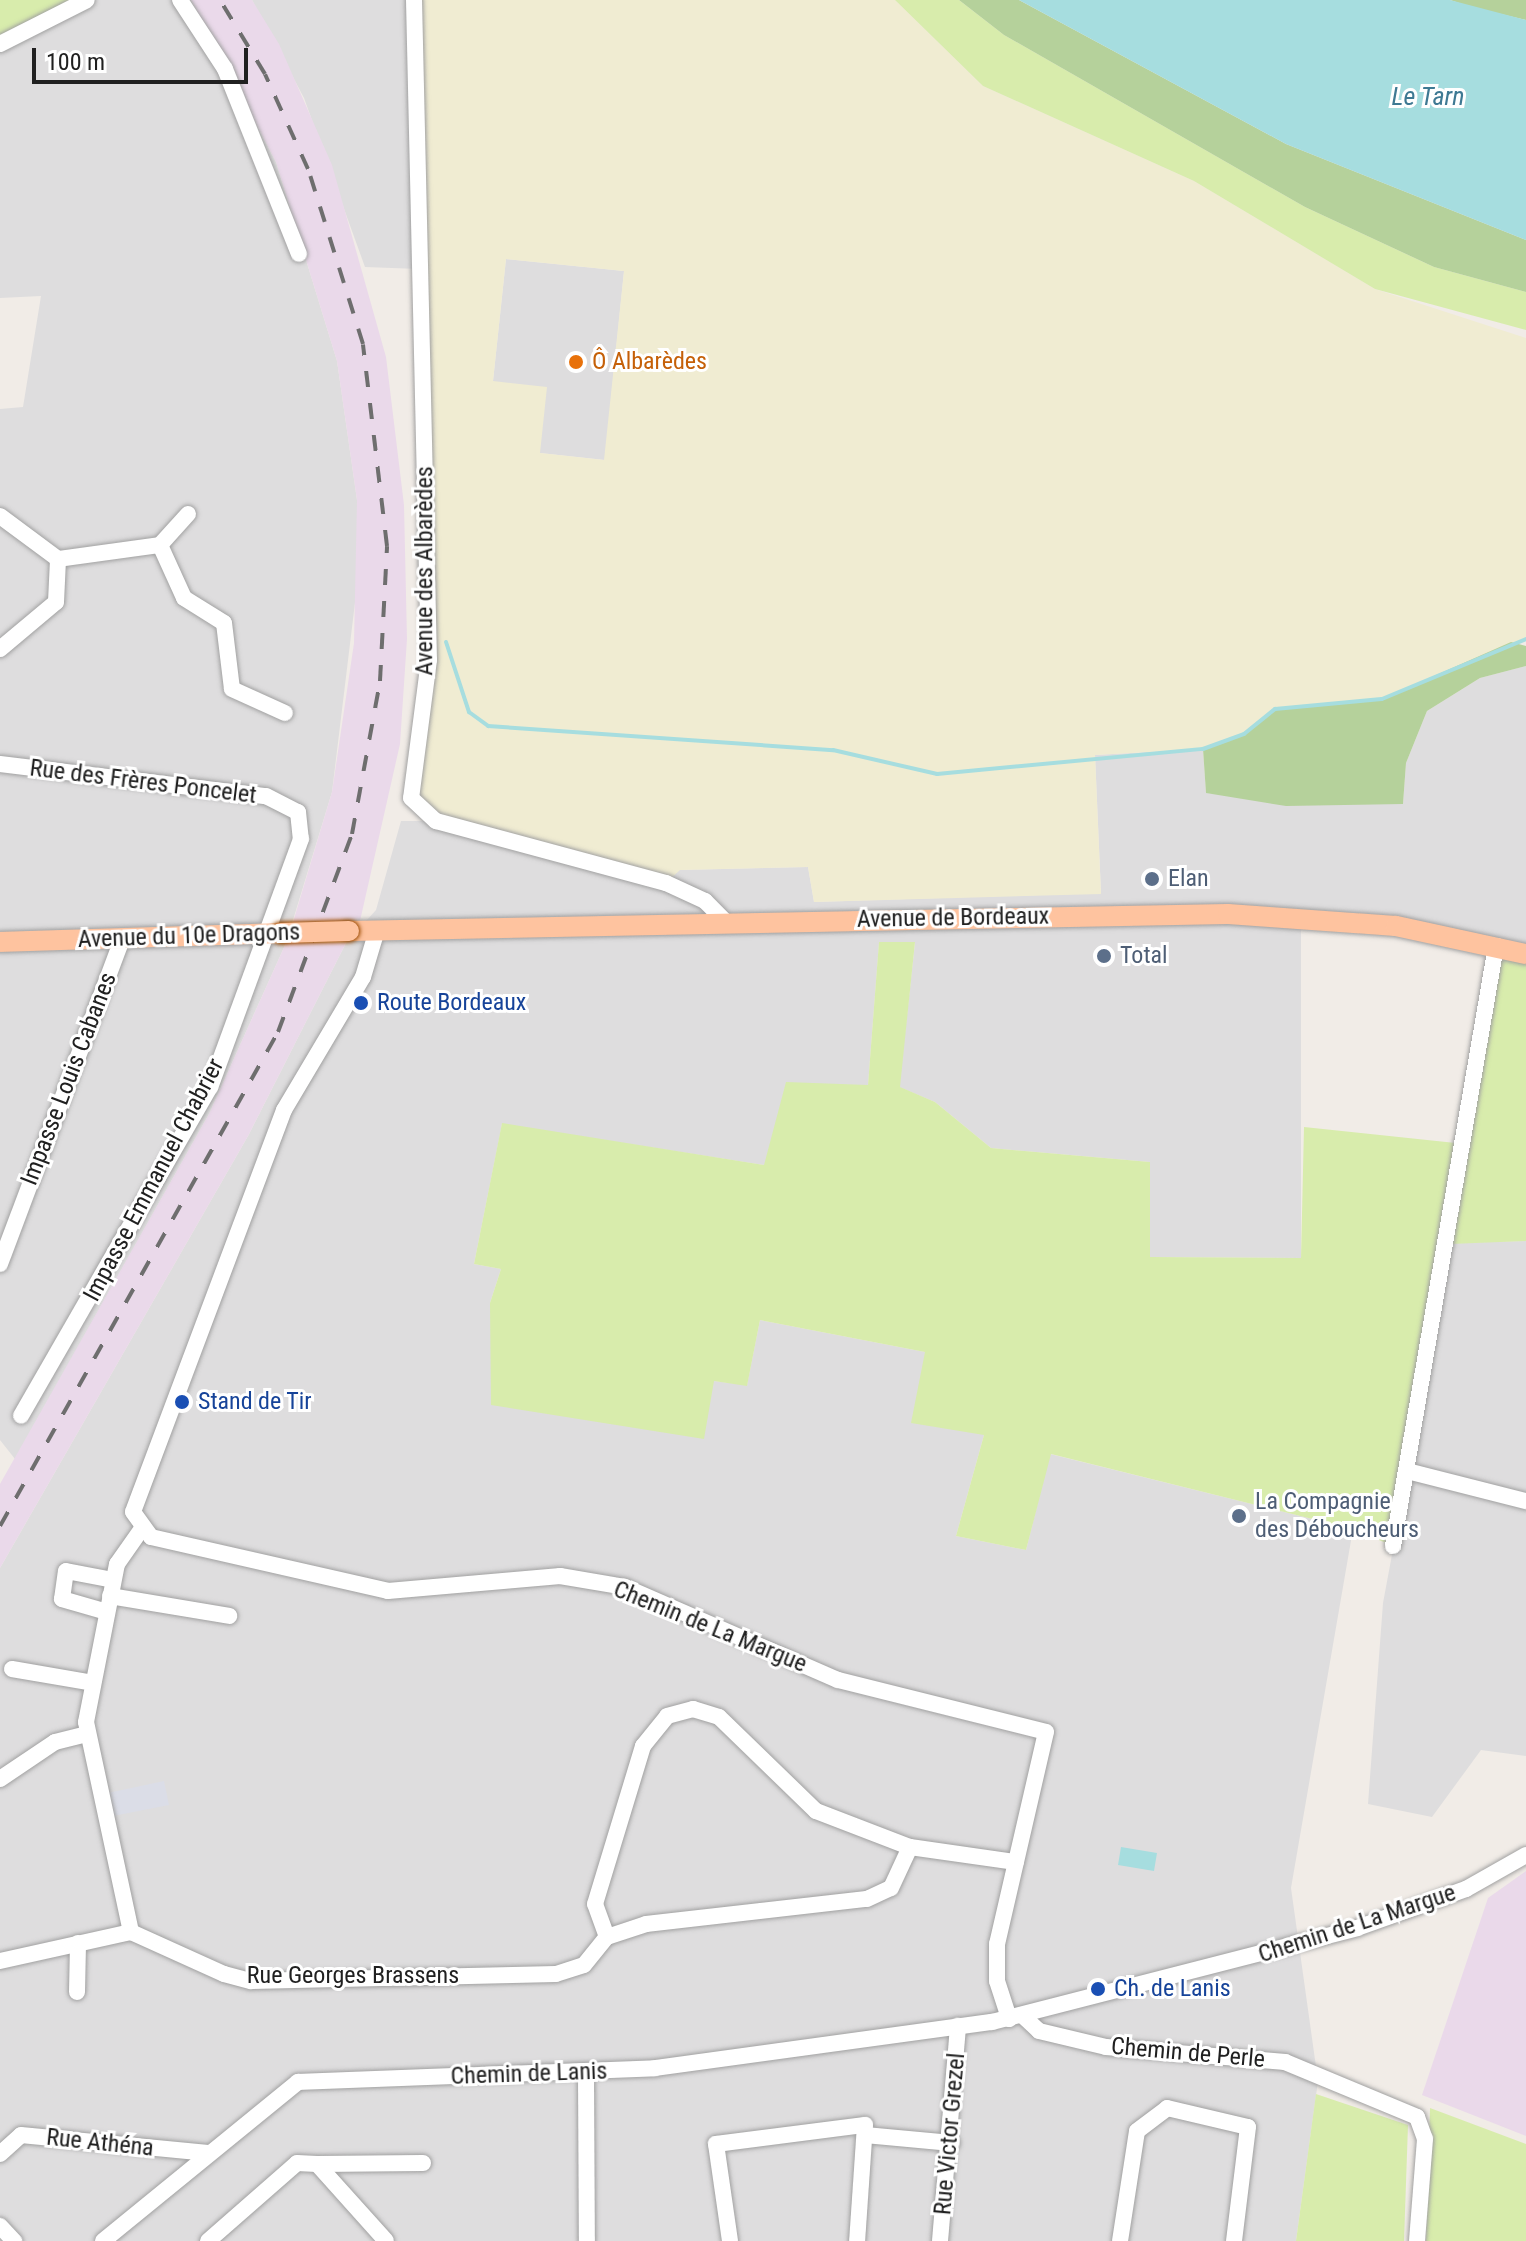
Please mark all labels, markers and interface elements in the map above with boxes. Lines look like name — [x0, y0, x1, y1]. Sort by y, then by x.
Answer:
scale bar — [36, 32, 252, 82]
text: 100 m — [46, 48, 105, 76]
water label: Le Tarn — [1391, 81, 1465, 113]
place label: Ô Albarèdes — [592, 348, 707, 376]
marker: Ô Albarèdes — [567, 353, 585, 371]
street label: Avenue des Albarèdes — [411, 466, 439, 676]
street label: Rue des Frères Poncelet — [28, 754, 258, 810]
place label: Elan — [1168, 865, 1209, 893]
marker: Elan — [1143, 870, 1161, 888]
street label: Avenue de Bordeaux — [857, 902, 1049, 934]
street label: Avenue du 10e Dragons — [77, 918, 301, 954]
place label: Total — [1120, 942, 1167, 970]
marker: Total — [1095, 947, 1113, 965]
street label: Impasse Louis Cabanes — [15, 969, 123, 1189]
place label: Route Bordeaux — [377, 989, 526, 1017]
marker: Route Bordeaux — [352, 994, 370, 1012]
street label: Impasse Emmanuel Chabrier — [78, 1054, 230, 1306]
place label: Stand de Tir — [198, 1388, 312, 1416]
marker: Stand de Tir — [173, 1393, 191, 1411]
place label: La Compagnie des Déboucheurs — [1255, 1488, 1419, 1544]
marker: La Compagnie des Déboucheurs — [1230, 1507, 1248, 1525]
street label: Chemin de La Margue — [609, 1575, 811, 1679]
street label: Chemin de La Margue — [1255, 1879, 1459, 1969]
street label: Rue Georges Brassens — [247, 1962, 459, 1990]
place label: Ch. de Lanis — [1114, 1975, 1231, 2003]
marker: Ch. de Lanis — [1089, 1980, 1107, 1998]
street label: Chemin de Perle — [1110, 2032, 1266, 2074]
street label: Rue Victor Grezel — [929, 2052, 971, 2216]
street label: Chemin de Lanis — [450, 2057, 608, 2091]
street label: Rue Athéna — [45, 2123, 155, 2163]

